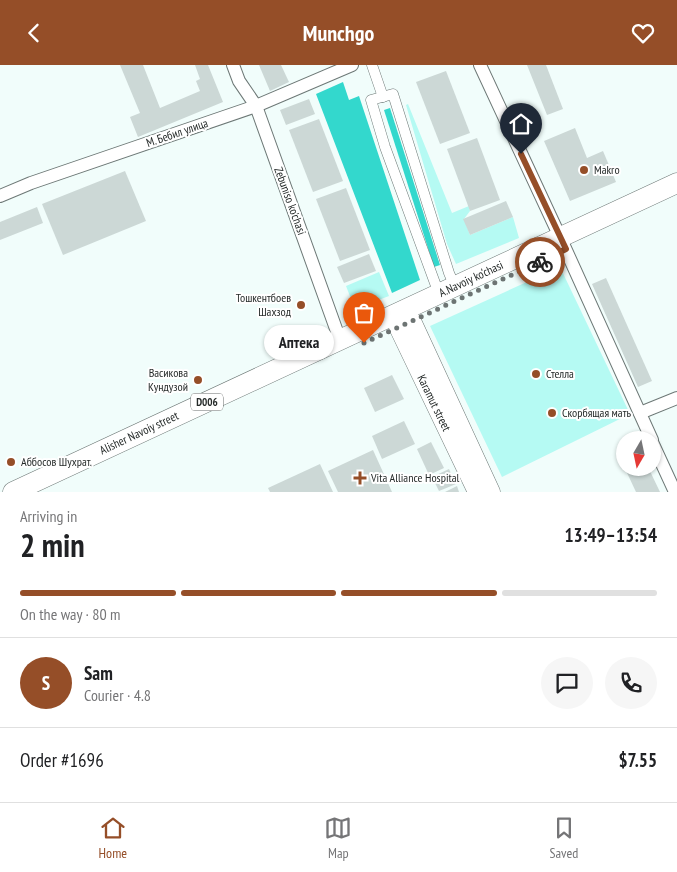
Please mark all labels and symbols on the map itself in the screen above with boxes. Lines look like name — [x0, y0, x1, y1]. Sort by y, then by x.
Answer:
pin — [500, 103, 542, 154]
street label: М. Бебил улица — [144, 115, 210, 150]
place label: Makro — [594, 162, 620, 177]
marker: Makro — [578, 164, 590, 176]
street label: Zebuniso ko'chasi — [271, 165, 310, 237]
courier — [515, 237, 565, 287]
street label: A.Navoiy ko‘chasi — [436, 257, 506, 300]
place label: Тошкентбоев Шахзод — [236, 290, 292, 319]
pin — [343, 292, 385, 343]
marker: Тошкентбоев Шахзод — [295, 299, 307, 311]
callout: Аптека — [264, 325, 334, 361]
place label: Васикова Кундузой — [148, 365, 188, 394]
place label: Стелла — [546, 366, 574, 381]
marker: Стелла — [530, 368, 542, 380]
street label: Karamut street — [414, 372, 455, 434]
marker: Васикова Кундузой — [192, 374, 204, 386]
road number: D006 — [191, 393, 223, 411]
place label: Скорбящая мать — [562, 405, 631, 420]
street label: Alisher Navoiy street — [97, 407, 181, 457]
marker: Скорбящая мать — [546, 407, 558, 419]
north arrow — [616, 431, 661, 476]
place label: Аббосов Шухрат. — [21, 454, 92, 469]
marker: Аббосов Шухрат. — [5, 456, 17, 468]
place label: Vita Alliance Hospital — [370, 470, 460, 485]
marker: Vita Alliance Hospital — [353, 471, 367, 485]

